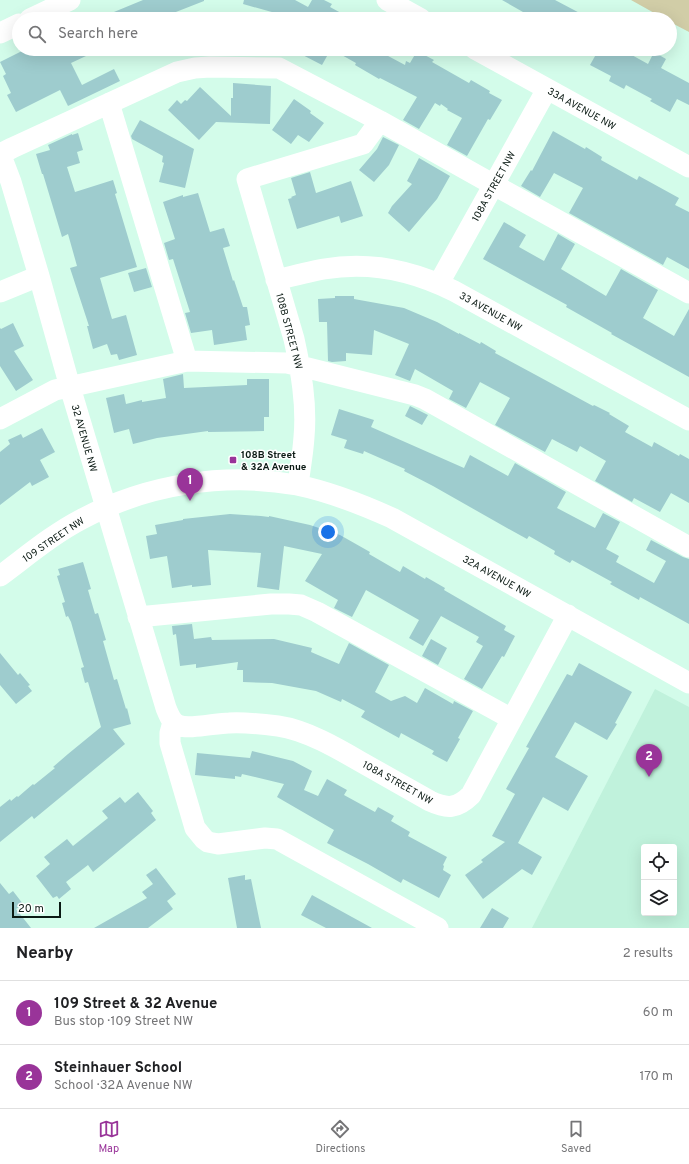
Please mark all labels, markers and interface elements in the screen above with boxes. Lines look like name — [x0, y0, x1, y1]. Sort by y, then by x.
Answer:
search box — [12, 12, 677, 56]
icon: search — [26, 23, 48, 45]
text: Search here — [58, 25, 138, 44]
street label: 33A AVENUE NW — [545, 85, 618, 133]
street label: 108A STREET NW — [470, 149, 519, 224]
street label: 33 AVENUE NW — [457, 290, 524, 335]
street label: 108B STREET NW — [272, 292, 305, 371]
street label: 32 AVENUE NW — [68, 403, 99, 474]
place label: 108B Street & 32A Avenue — [241, 449, 307, 474]
marker: 108B Street & 32A Avenue — [228, 455, 238, 465]
pin: 1 — [177, 468, 203, 501]
street label: 109 STREET NW — [20, 515, 87, 566]
your location — [318, 522, 338, 542]
street label: 32A AVENUE NW — [460, 553, 533, 601]
pin: 2 — [636, 744, 662, 777]
street label: 108A STREET NW — [360, 759, 435, 808]
map controls — [641, 844, 677, 916]
button: locate — [641, 844, 677, 880]
button: layers — [641, 880, 677, 916]
scale bar — [12, 900, 61, 919]
text: 20 m — [18, 902, 44, 916]
text: Nearby — [16, 943, 73, 965]
text: 2 results — [623, 946, 673, 962]
text: 109 Street & 32 Avenue — [54, 995, 217, 1014]
text: 1 — [26, 1005, 32, 1021]
text: 60 m — [643, 1005, 673, 1021]
text: Bus stop · 109 Street NW — [54, 1014, 193, 1030]
text: Steinhauer School — [54, 1059, 182, 1078]
text: 2 — [25, 1069, 33, 1085]
text: 170 m — [639, 1069, 673, 1085]
text: School · 32A Avenue NW — [54, 1078, 193, 1094]
tab: Map — [98, 1118, 120, 1156]
tab: Directions — [315, 1118, 365, 1156]
tab: Saved — [561, 1118, 591, 1156]

